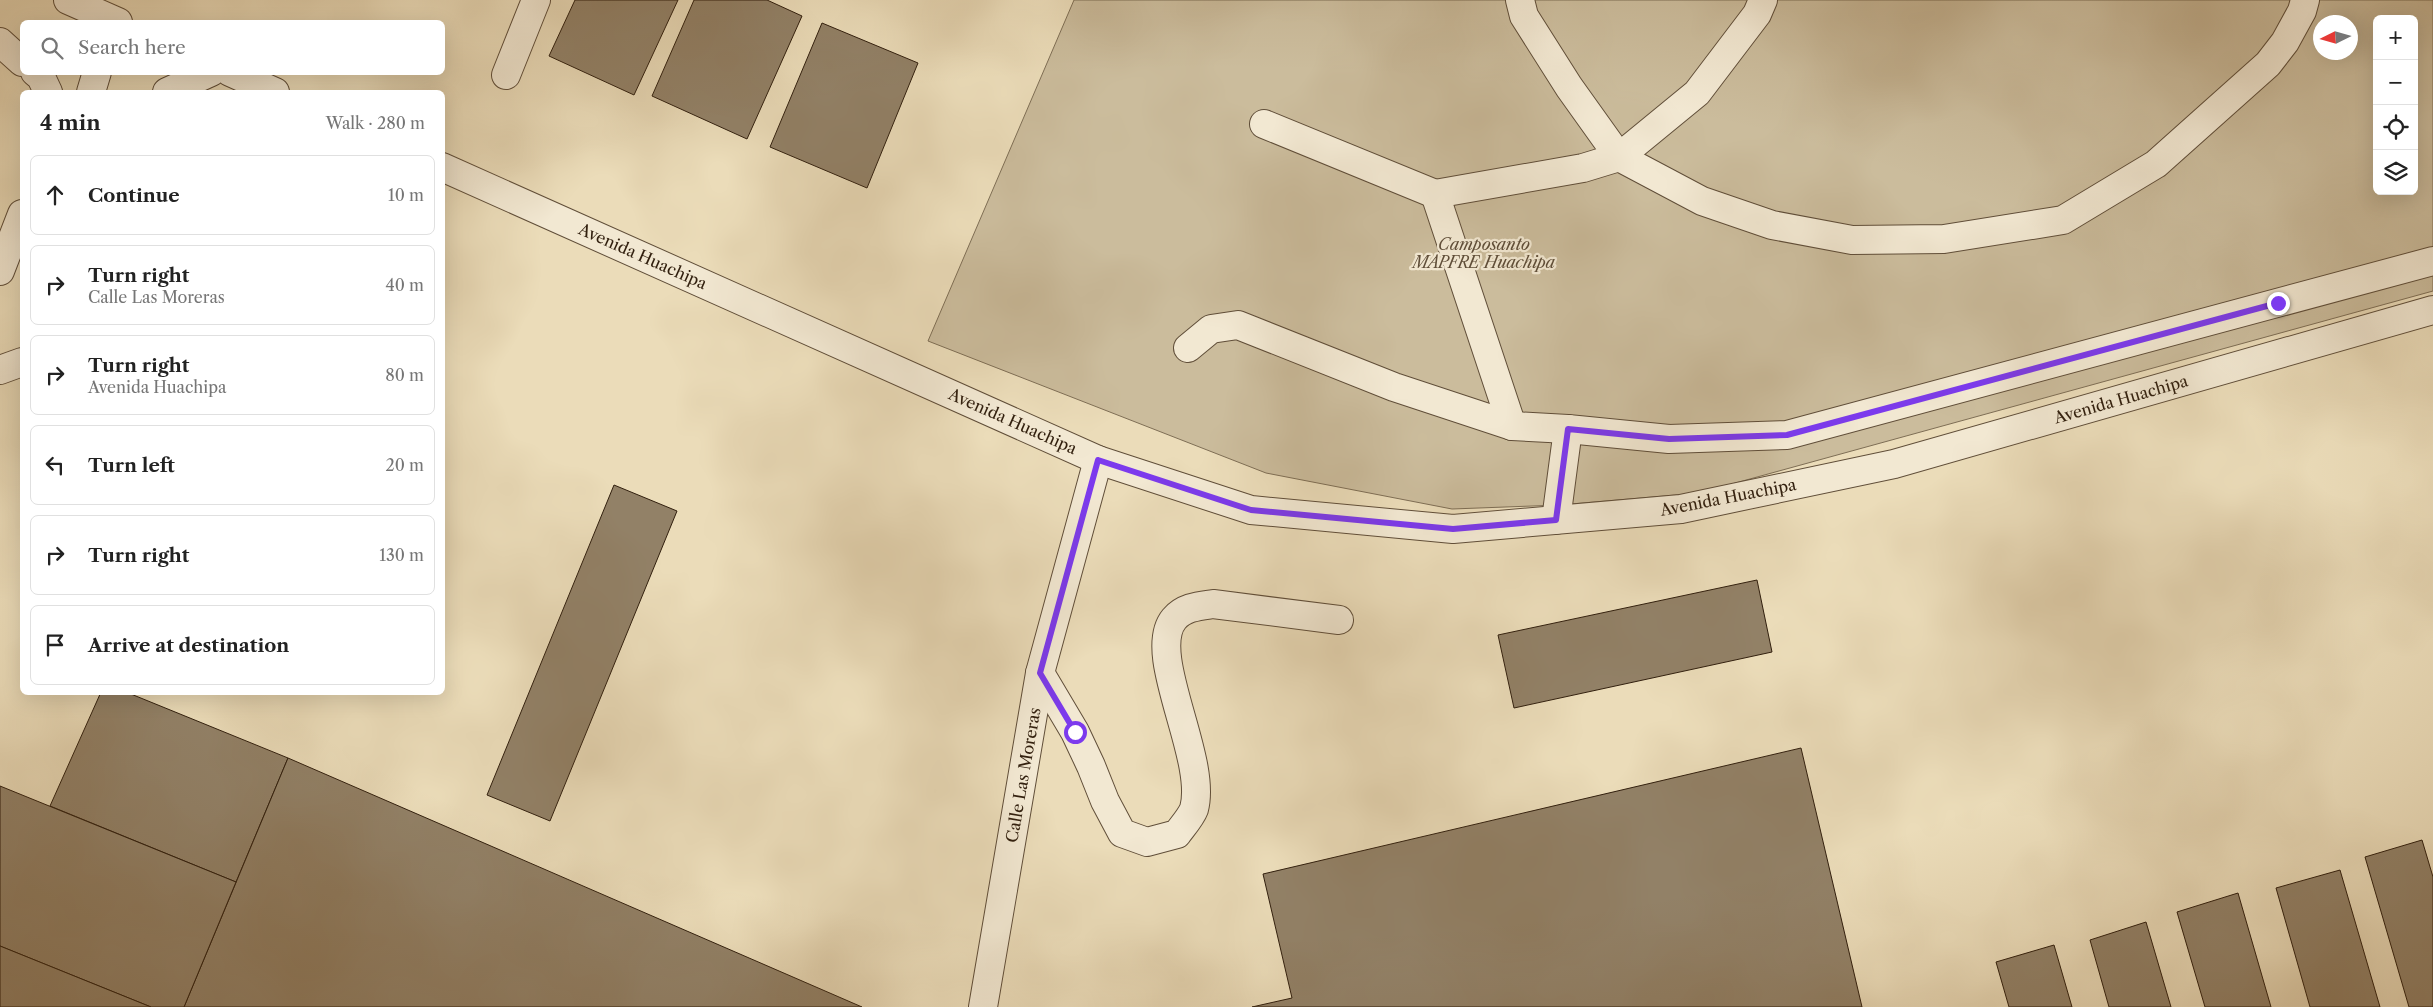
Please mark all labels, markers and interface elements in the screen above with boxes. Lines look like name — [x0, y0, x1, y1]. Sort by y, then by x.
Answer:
north arrow — [2313, 15, 2358, 60]
map controls — [2373, 15, 2418, 195]
button: + — [2373, 15, 2418, 60]
search box — [20, 20, 445, 75]
icon: search — [38, 34, 66, 62]
text: Search here — [78, 36, 186, 59]
button: − — [2373, 60, 2418, 105]
button: locate — [2373, 105, 2418, 150]
text: 4 min — [40, 110, 101, 135]
text: Walk · 280 m — [326, 113, 425, 133]
button: layers — [2373, 150, 2418, 195]
icon: ahead — [41, 181, 69, 209]
text: Continue — [88, 184, 180, 207]
text: 10 m — [388, 185, 424, 205]
street label: Avenida Huachipa — [575, 218, 711, 294]
park label: Camposanto MAPFRE Huachipa — [1411, 234, 1556, 272]
text: Turn right — [88, 264, 189, 287]
icon: right — [41, 271, 69, 299]
text: 40 m — [385, 275, 424, 295]
text: Calle Las Moreras — [88, 287, 225, 307]
route end — [2267, 292, 2290, 315]
text: Turn right — [88, 354, 189, 377]
icon: right — [41, 361, 69, 389]
text: 80 m — [385, 365, 424, 385]
street label: Avenida Huachipa — [2051, 370, 2191, 428]
text: Avenida Huachipa — [88, 377, 227, 397]
street label: Avenida Huachipa — [945, 383, 1081, 459]
icon: left — [41, 451, 69, 479]
text: Turn left — [88, 454, 175, 477]
text: 20 m — [385, 455, 424, 475]
street label: Avenida Huachipa — [1657, 474, 1798, 520]
icon: right — [41, 541, 69, 569]
text: Turn right — [88, 544, 189, 567]
text: 130 m — [379, 545, 424, 565]
icon: arrive — [41, 631, 69, 659]
text: Arrive at destination — [88, 634, 289, 657]
street label: Calle Las Moreras — [1001, 706, 1045, 844]
route start — [1064, 721, 1087, 744]

